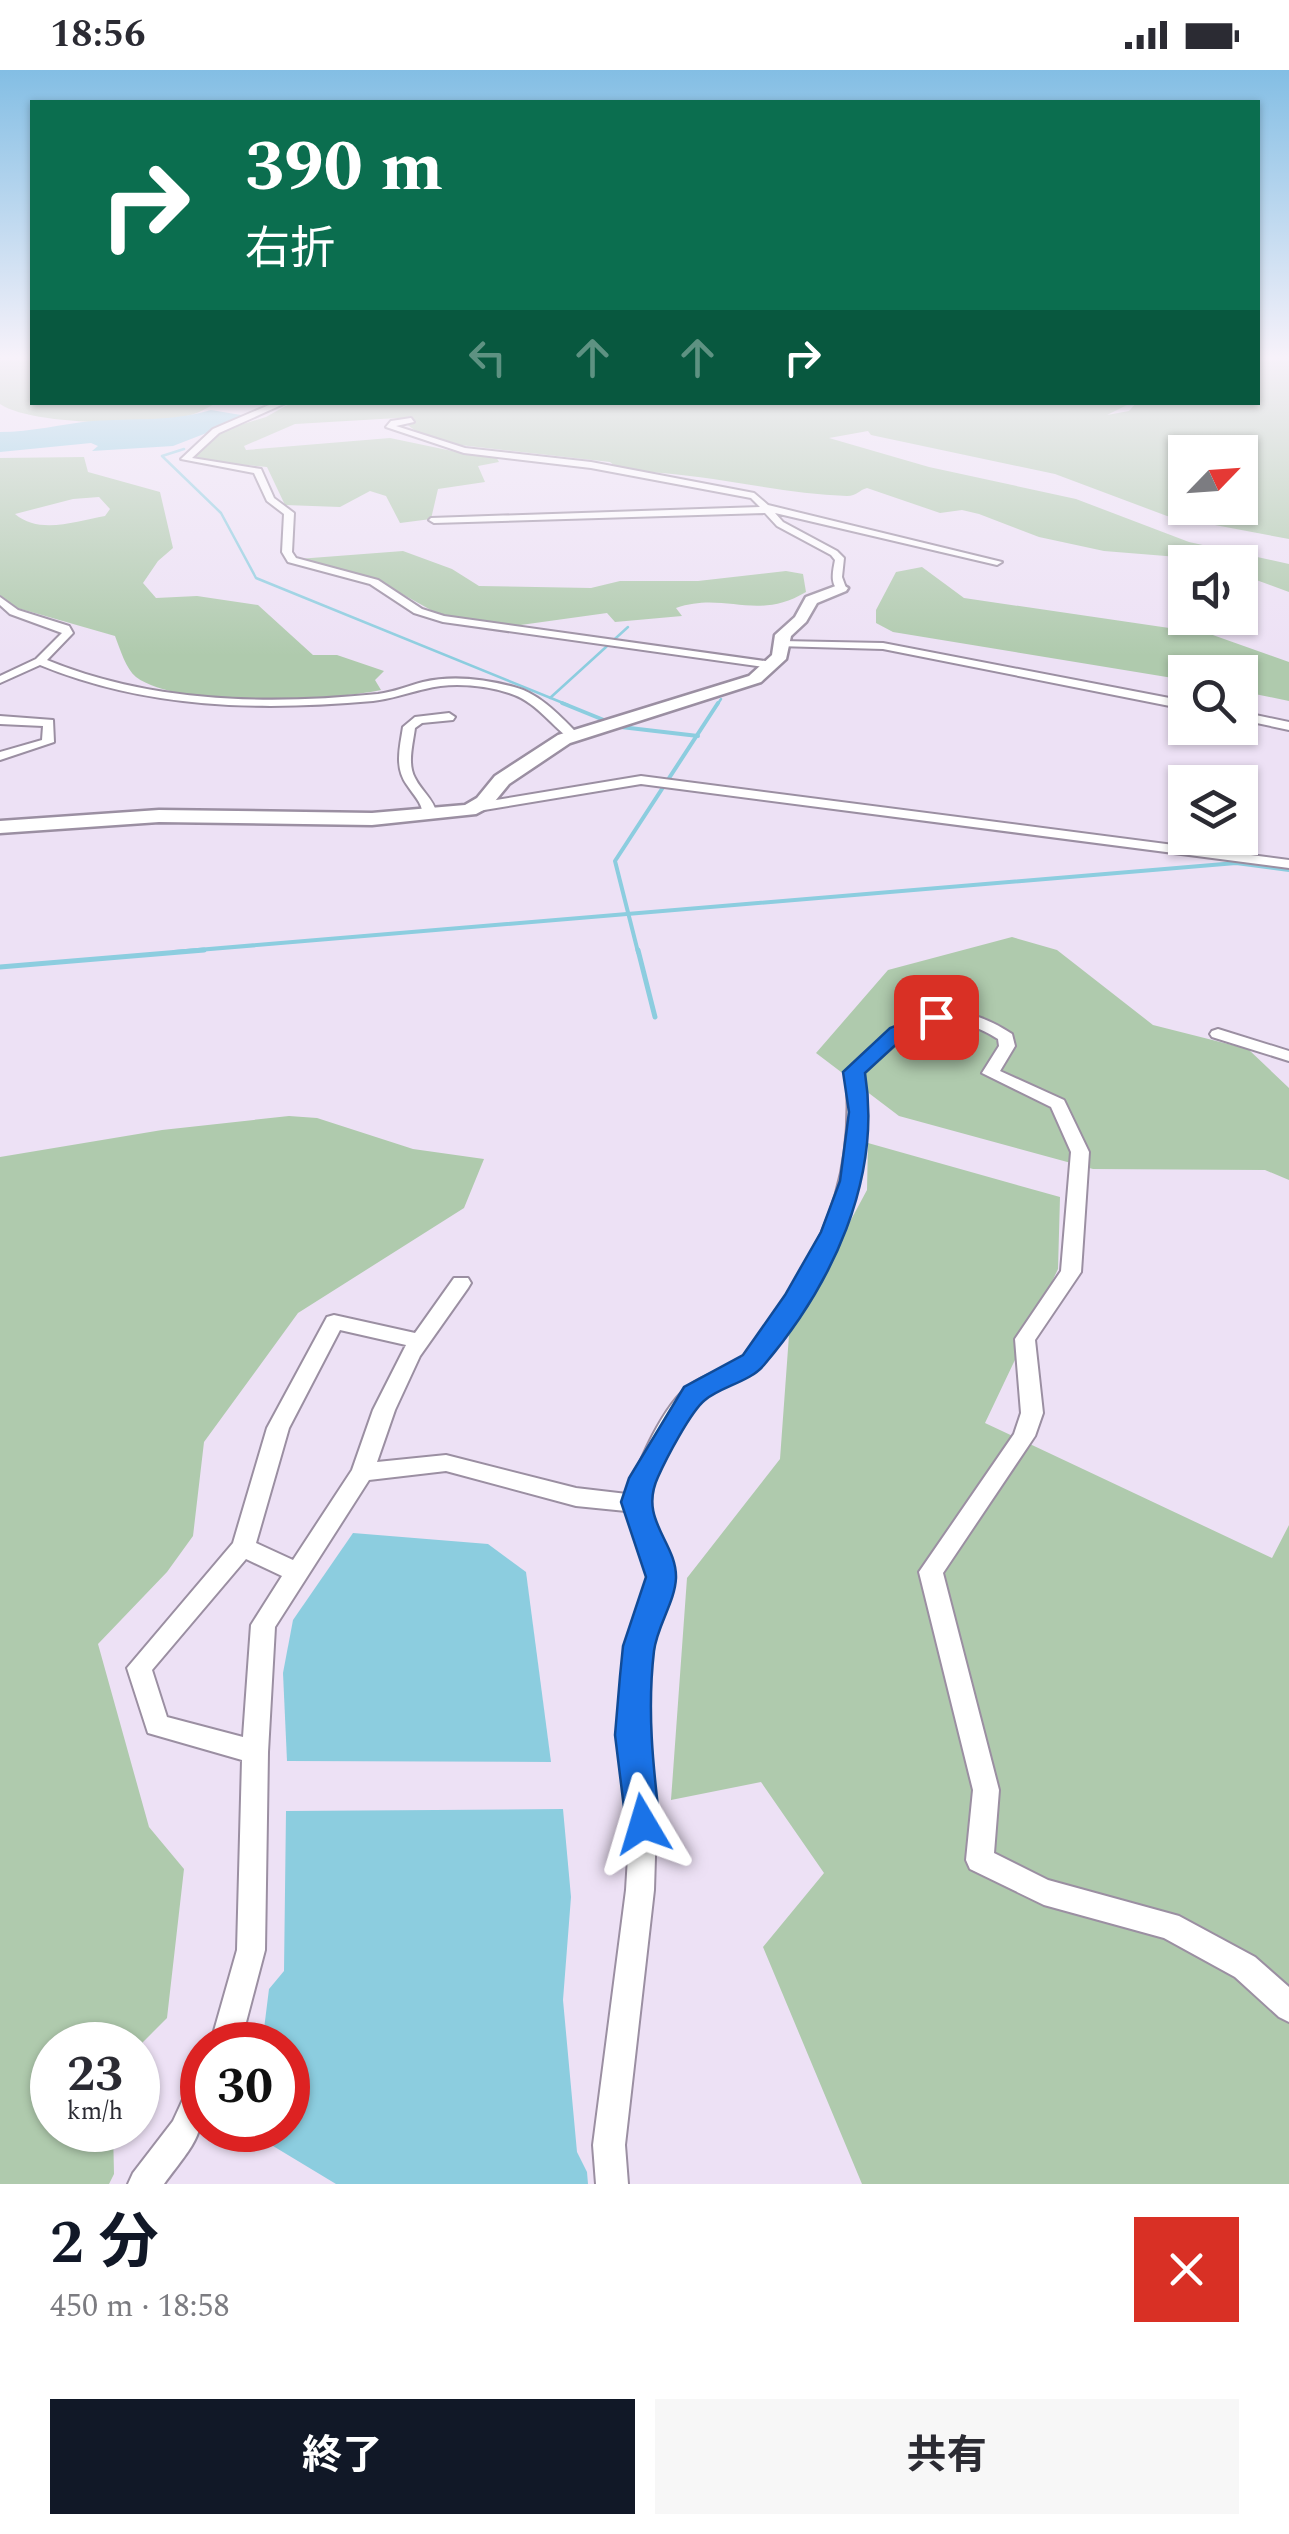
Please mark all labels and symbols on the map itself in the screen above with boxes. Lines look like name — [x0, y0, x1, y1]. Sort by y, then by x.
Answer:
north arrow — [1168, 435, 1258, 525]
pin — [894, 975, 979, 1060]
position arrow — [591, 1772, 695, 1876]
speed limit sign: 30 — [180, 2022, 310, 2152]

